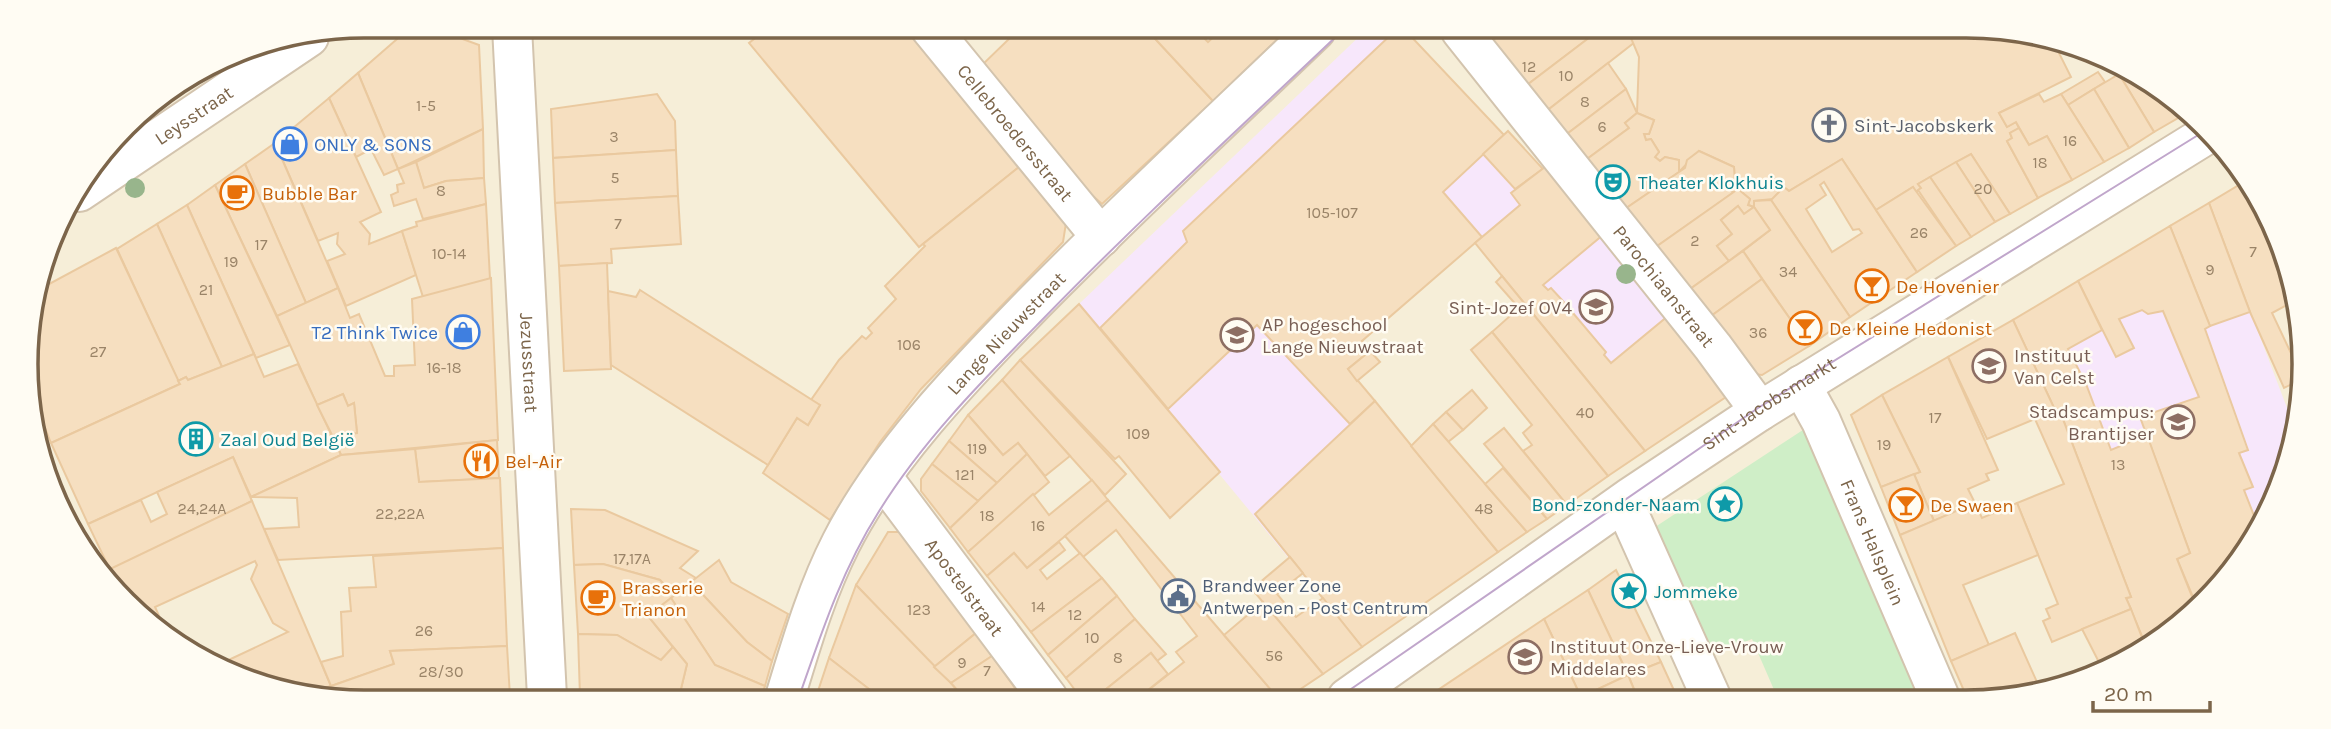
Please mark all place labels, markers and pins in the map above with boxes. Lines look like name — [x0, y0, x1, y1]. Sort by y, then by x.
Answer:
church icon: Sint-Jacobskerk — [1810, 106, 1848, 144]
place label: Sint-Jacobskerk — [1854, 115, 1994, 137]
shop icon: ONLY & SONS — [271, 125, 309, 163]
place label: ONLY & SONS — [314, 134, 432, 156]
theatre icon: Theater Klokhuis — [1594, 163, 1632, 201]
place label: Theater Klokhuis — [1638, 172, 1784, 194]
cafe icon: Bubble Bar — [218, 174, 256, 212]
place label: Bubble Bar — [262, 183, 357, 205]
bar icon: De Hovenier — [1853, 267, 1891, 305]
place label: De Hovenier — [1896, 276, 1999, 298]
school or university icon: Sint-Jozef OV4 — [1577, 288, 1615, 326]
place label: Sint-Jozef OV4 — [1448, 297, 1572, 319]
bar icon: De Kleine Hedonist — [1786, 309, 1824, 347]
shop icon: T2 Think Twice — [444, 313, 482, 351]
place label: AP hogeschool Lange Nieuwstraat — [1262, 314, 1424, 358]
school or university icon: AP hogeschool Lange Nieuwstraat — [1218, 316, 1256, 354]
place label: De Kleine Hedonist — [1829, 318, 1992, 340]
place label: T2 Think Twice — [312, 322, 438, 344]
place label: Instituut Van Celst — [2014, 345, 2094, 389]
school or university icon: Instituut Van Celst — [1970, 347, 2008, 385]
place label: Stadscampus: Brantijser — [2029, 401, 2154, 445]
school or university icon: Stadscampus: Brantijser — [2159, 403, 2197, 441]
building icon: Zaal Oud België — [177, 420, 215, 458]
place label: Zaal Oud België — [220, 429, 355, 451]
restaurant icon: Bel-Air — [462, 442, 500, 480]
place label: Bel-Air — [505, 451, 562, 473]
place icon: Bond-zonder-Naam — [1706, 485, 1744, 523]
bar icon: De Swaen — [1887, 486, 1925, 524]
place label: Bond-zonder-Naam — [1531, 494, 1700, 516]
place label: De Swaen — [1930, 495, 2014, 517]
place icon: Jommeke — [1610, 572, 1648, 610]
place label: Brandweer Zone Antwerpen - Post Centrum — [1202, 575, 1429, 619]
place label: Brasserie Trianon — [622, 577, 703, 621]
public building icon: Brandweer Zone Antwerpen - Post Centrum — [1159, 577, 1197, 615]
cafe icon: Brasserie Trianon — [579, 579, 617, 617]
place label: Jommeke — [1654, 581, 1738, 603]
place label: Instituut Onze-Lieve-Vrouw Middelares — [1550, 636, 1784, 680]
school or university icon: Instituut Onze-Lieve-Vrouw Middelares — [1506, 638, 1544, 676]

